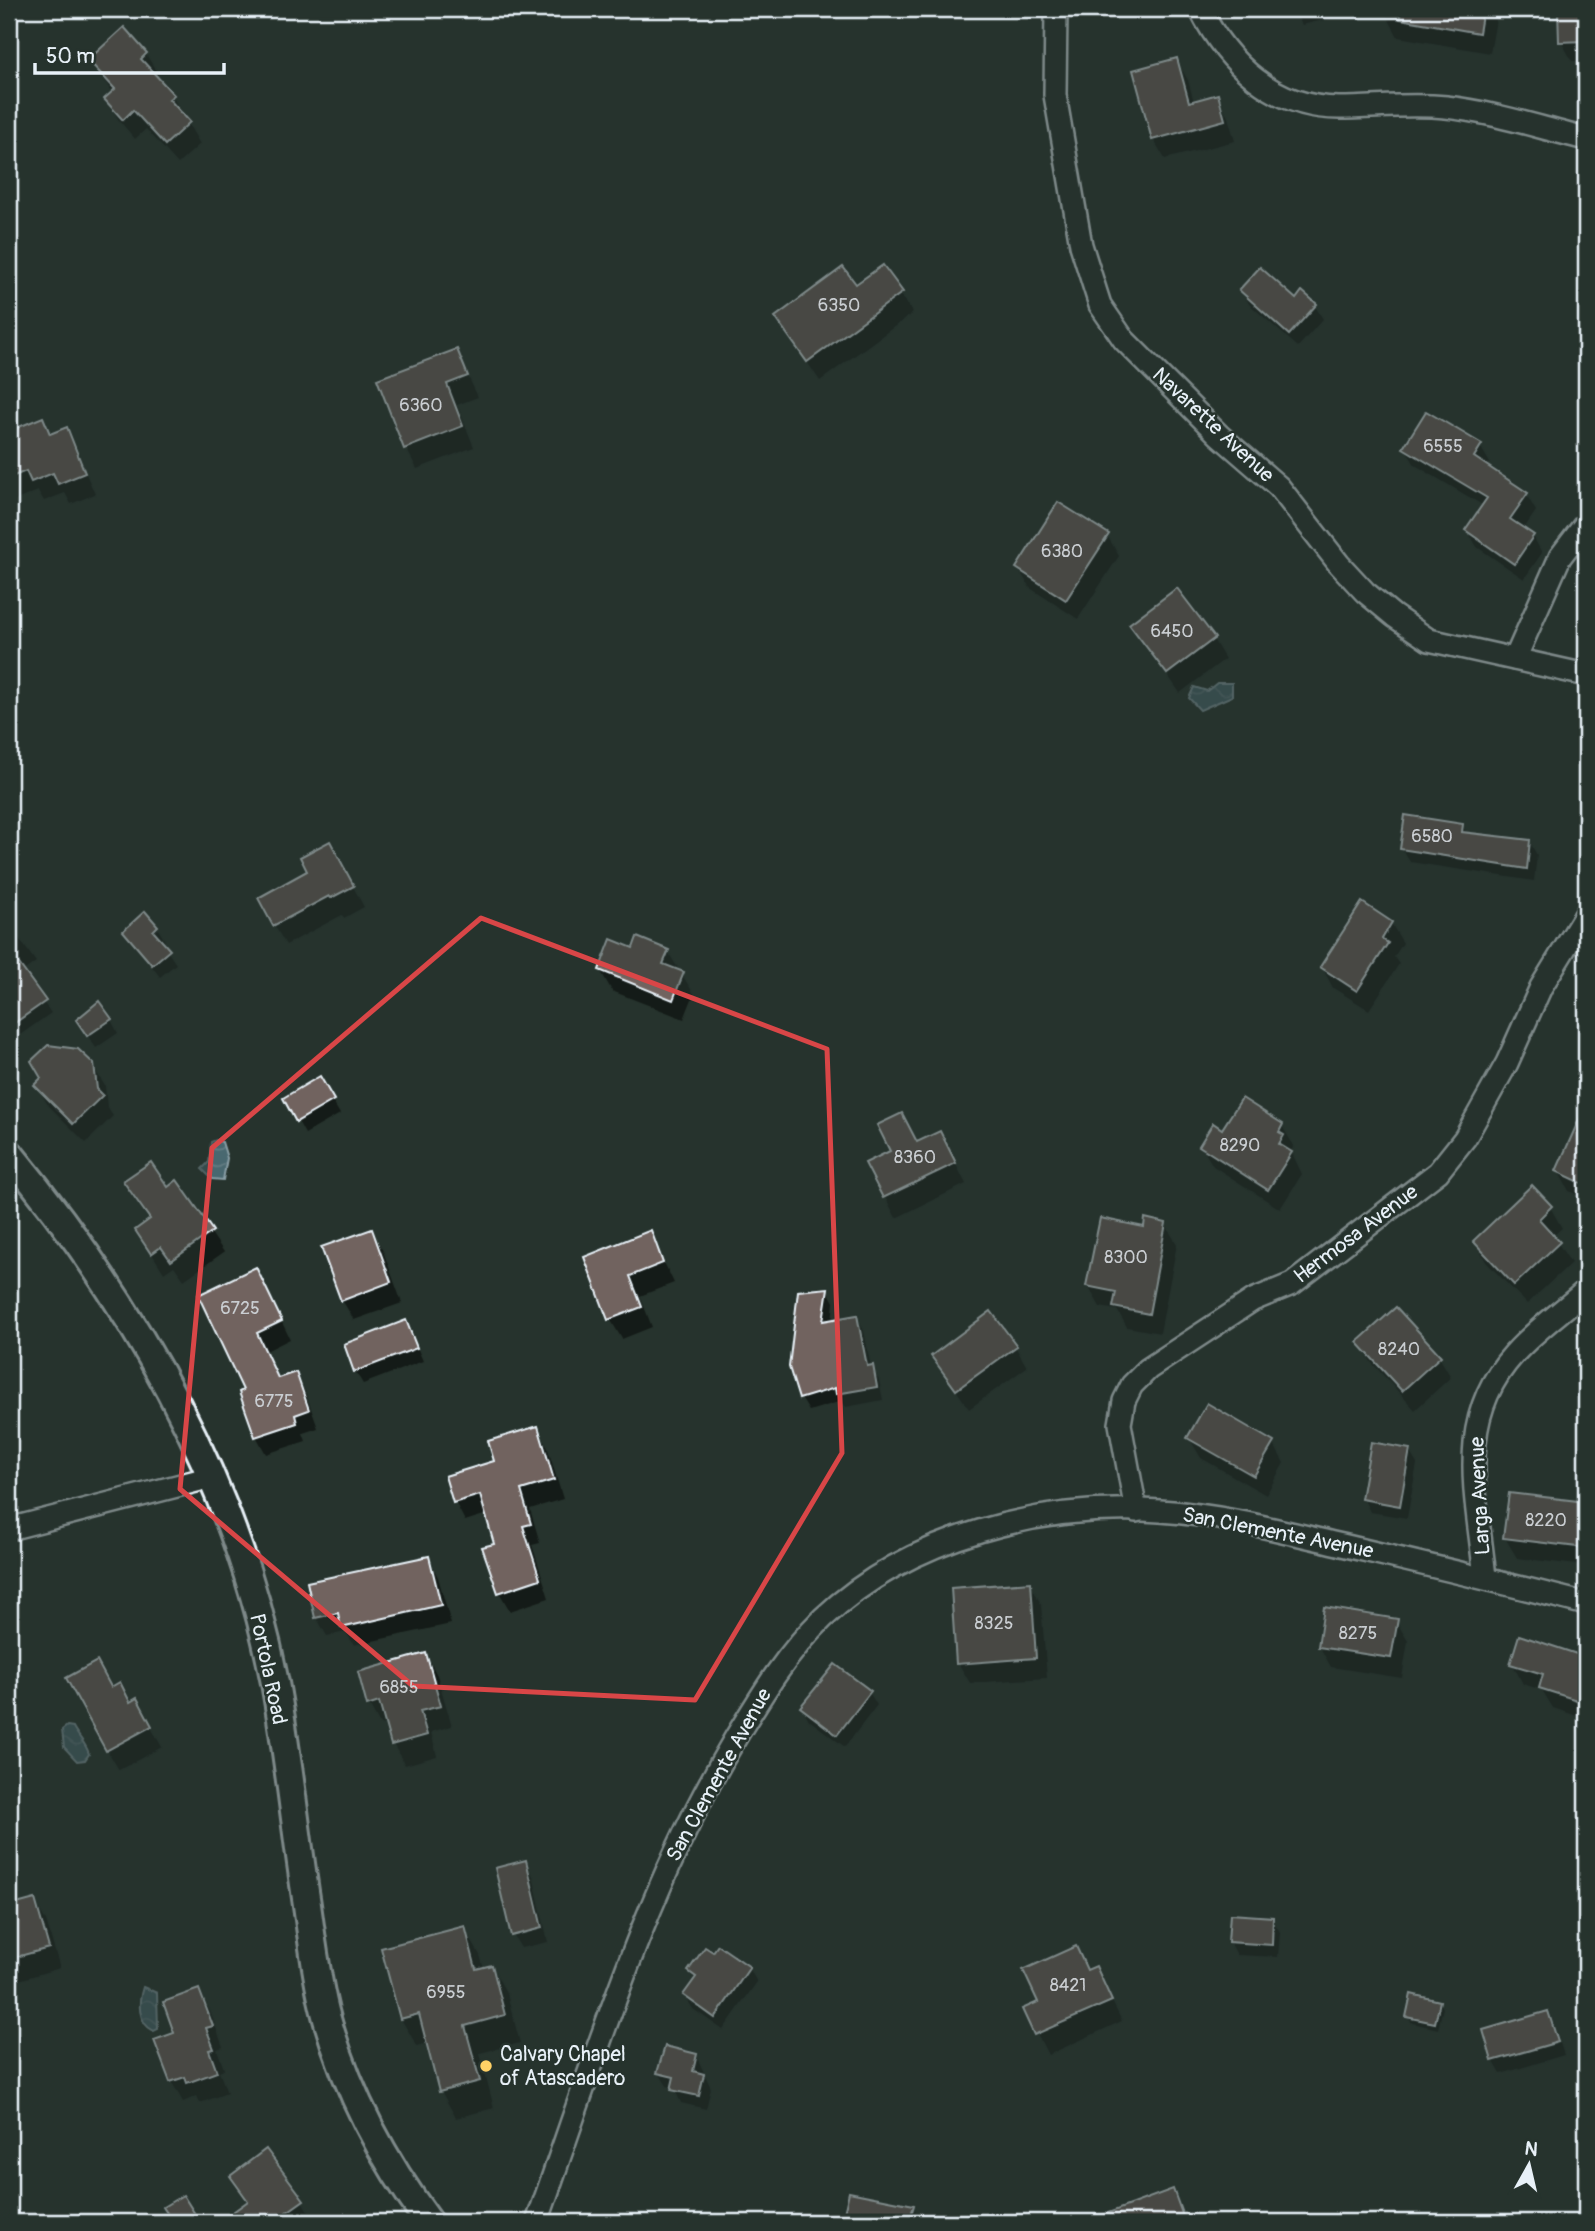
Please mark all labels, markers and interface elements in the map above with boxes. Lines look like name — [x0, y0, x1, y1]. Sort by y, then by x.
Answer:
scale bar — [35, 32, 224, 76]
text: 50 m — [46, 43, 95, 70]
house number: 6350 — [818, 294, 860, 317]
street label: Navarette Avenue — [1146, 362, 1280, 489]
house number: 6360 — [399, 394, 443, 417]
house number: 6555 — [1423, 435, 1463, 458]
house number: 6380 — [1041, 540, 1083, 563]
house number: 6450 — [1151, 620, 1193, 643]
house number: 6580 — [1411, 825, 1453, 848]
house number: 8290 — [1220, 1134, 1260, 1157]
house number: 8360 — [894, 1146, 936, 1169]
street label: Hermosa Avenue — [1289, 1178, 1424, 1289]
house number: 8300 — [1104, 1246, 1148, 1269]
house number: 6725 — [220, 1297, 260, 1320]
house number: 8240 — [1378, 1338, 1420, 1361]
house number: 6775 — [254, 1390, 294, 1413]
street label: Larga Avenue — [1463, 1435, 1497, 1556]
street label: San Clemente Avenue — [1180, 1501, 1376, 1565]
house number: 8220 — [1525, 1509, 1567, 1532]
street label: Portola Road — [243, 1611, 293, 1727]
house number: 8325 — [975, 1612, 1013, 1635]
house number: 8275 — [1339, 1622, 1377, 1645]
house number: 6855 — [379, 1676, 419, 1699]
street label: San Clemente Avenue — [660, 1683, 778, 1866]
house number: 8421 — [1050, 1974, 1086, 1997]
house number: 6955 — [426, 1981, 466, 2004]
place label: Calvary Chapel of Atascadero — [500, 2041, 626, 2092]
marker: Calvary Chapel of Atascadero — [478, 2058, 494, 2074]
north arrow — [1494, 2130, 1564, 2200]
text: N — [1523, 2136, 1539, 2162]

